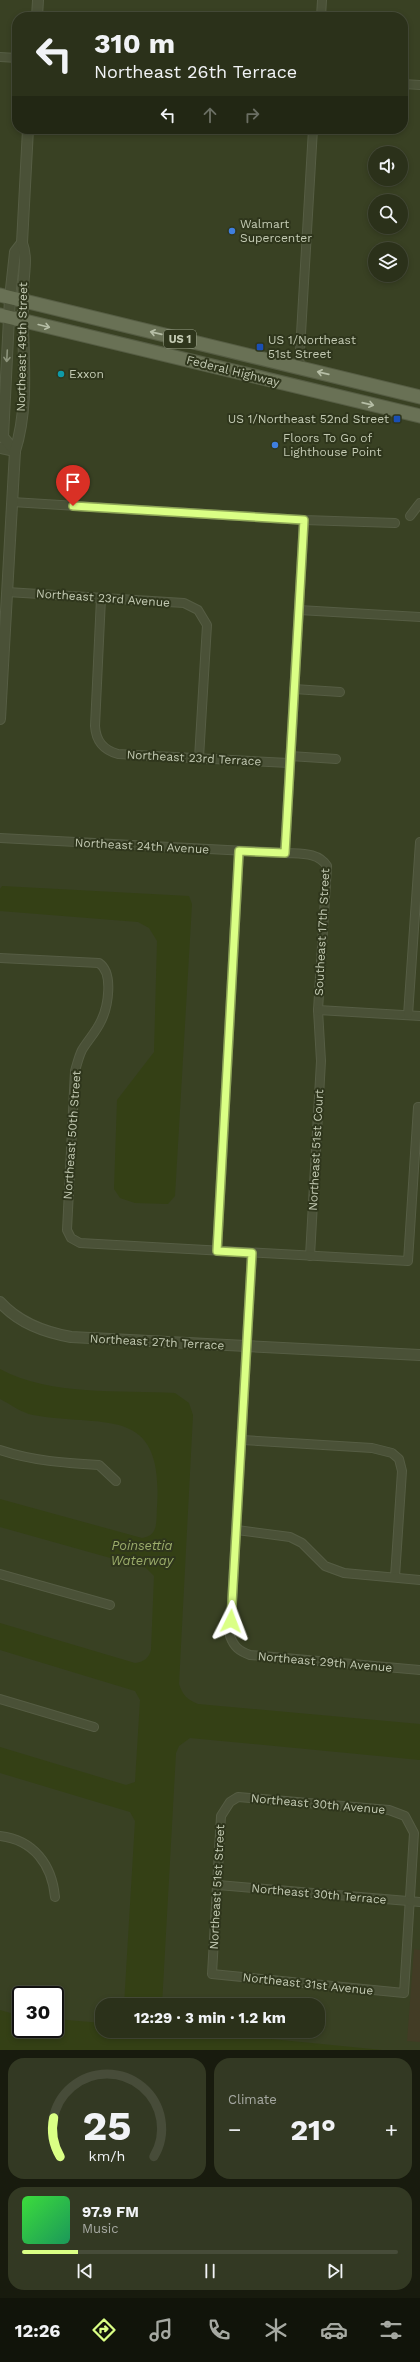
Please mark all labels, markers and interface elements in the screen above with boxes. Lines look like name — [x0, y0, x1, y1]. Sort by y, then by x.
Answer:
text: 310 m — [94, 27, 175, 60]
icon: left — [28, 28, 80, 80]
text: Northeast 26th Terrace — [94, 61, 297, 82]
icon: left — [157, 104, 179, 126]
icon: ahead — [199, 104, 221, 126]
icon: right — [241, 104, 263, 126]
map controls — [368, 146, 408, 282]
button: sound — [368, 146, 408, 186]
button: search — [368, 194, 408, 234]
place label: Walmart Supercenter — [240, 217, 312, 245]
marker: Walmart Supercenter — [227, 226, 237, 236]
button: layers — [368, 242, 408, 282]
street label: Northeast 49th Street — [14, 282, 30, 412]
one-way arrow — [38, 322, 51, 330]
one-way arrow — [150, 329, 163, 336]
road number: US 1 — [164, 330, 196, 348]
place label: US 1/Northeast 51st Street — [268, 333, 356, 361]
marker: US 1/Northeast 51st Street — [255, 342, 265, 352]
one-way arrow — [4, 349, 11, 362]
street label: Federal Highway — [185, 353, 282, 389]
place label: Exxon — [69, 367, 104, 381]
marker: Exxon — [56, 369, 66, 379]
one-way arrow — [317, 369, 330, 377]
one-way arrow — [361, 400, 374, 408]
place label: US 1/Northeast 52nd Street — [228, 412, 389, 426]
marker: US 1/Northeast 52nd Street — [392, 414, 402, 424]
place label: Floors To Go of Lighthouse Point — [283, 431, 381, 459]
marker: Floors To Go of Lighthouse Point — [270, 440, 280, 450]
pin — [56, 465, 90, 506]
icon: arrive — [62, 471, 84, 493]
street label: Northeast 23rd Avenue — [36, 586, 171, 610]
street label: Northeast 23rd Terrace — [126, 747, 262, 769]
street label: Northeast 24th Avenue — [74, 835, 210, 857]
street label: Southeast 17th Street — [312, 868, 332, 996]
street label: Northeast 50th Street — [61, 1070, 83, 1200]
street label: Northeast 51st Court — [306, 1089, 326, 1211]
street label: Northeast 27th Terrace — [89, 1331, 225, 1353]
water label: Poinsettia Waterway — [111, 1538, 175, 1568]
position arrow — [210, 1600, 252, 1642]
street label: Northeast 29th Avenue — [257, 1649, 393, 1675]
street label: Northeast 30th Avenue — [250, 1791, 386, 1817]
street label: Northeast 51st Street — [207, 1824, 227, 1950]
street label: Northeast 30th Terrace — [251, 1881, 387, 1907]
street label: Northeast 31st Avenue — [242, 1970, 374, 1998]
speed limit sign: 30 — [12, 1986, 64, 2038]
text: 12:29 · 3 min · 1.2 km — [134, 2009, 286, 2027]
text: Climate — [228, 2092, 277, 2107]
text: 25 — [82, 2100, 132, 2149]
text: 21° — [290, 2112, 336, 2147]
text: − — [228, 2117, 241, 2142]
text: + — [385, 2117, 398, 2142]
text: km/h — [89, 2147, 125, 2163]
text: 97.9 FM — [82, 2203, 139, 2221]
text: Music — [82, 2221, 119, 2236]
icon: previous — [74, 2260, 96, 2282]
icon: pause — [199, 2260, 221, 2282]
icon: next — [324, 2260, 346, 2282]
icon: directions — [90, 2316, 118, 2344]
icon: music — [147, 2316, 175, 2344]
icon: phone — [205, 2316, 233, 2344]
icon: climate — [262, 2316, 290, 2344]
icon: car — [320, 2316, 348, 2344]
icon: filters — [377, 2316, 405, 2344]
text: 12:26 — [15, 2320, 60, 2341]

